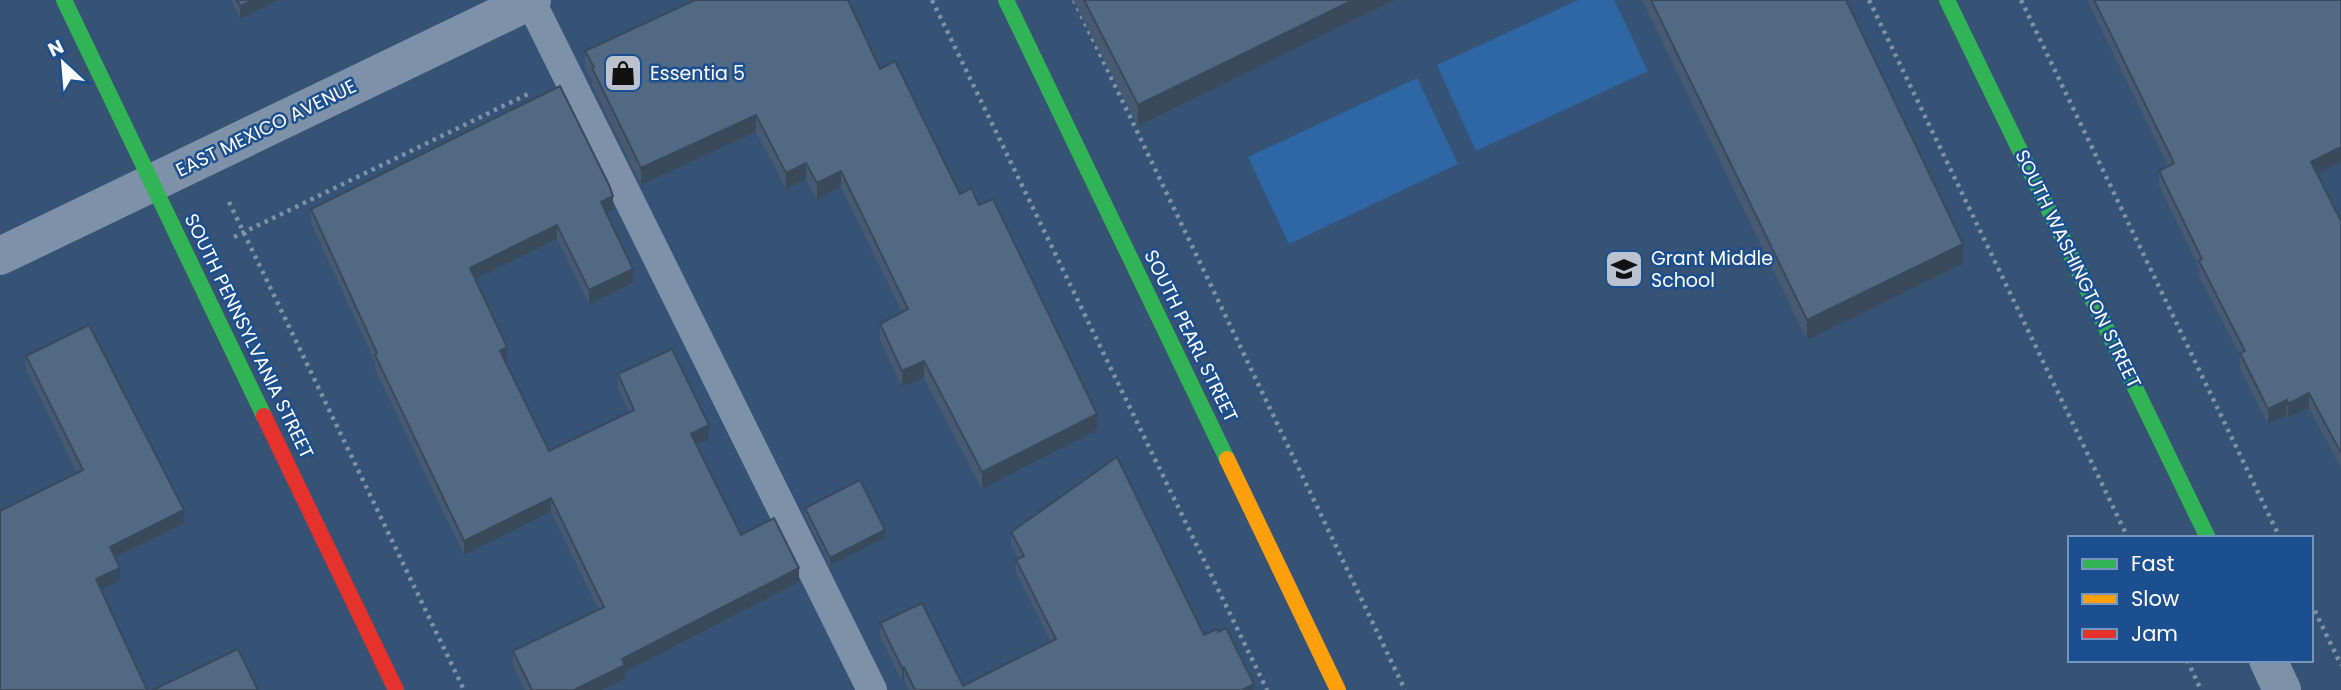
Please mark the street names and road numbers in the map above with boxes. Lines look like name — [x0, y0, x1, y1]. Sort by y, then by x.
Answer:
street label: EAST MEXICO AVENUE — [171, 73, 361, 183]
street label: SOUTH WASHINGTON STREET — [2008, 145, 2148, 393]
street label: SOUTH PENNSYLVANIA STREET — [178, 209, 320, 463]
street label: SOUTH PEARL STREET — [1138, 245, 1244, 427]

